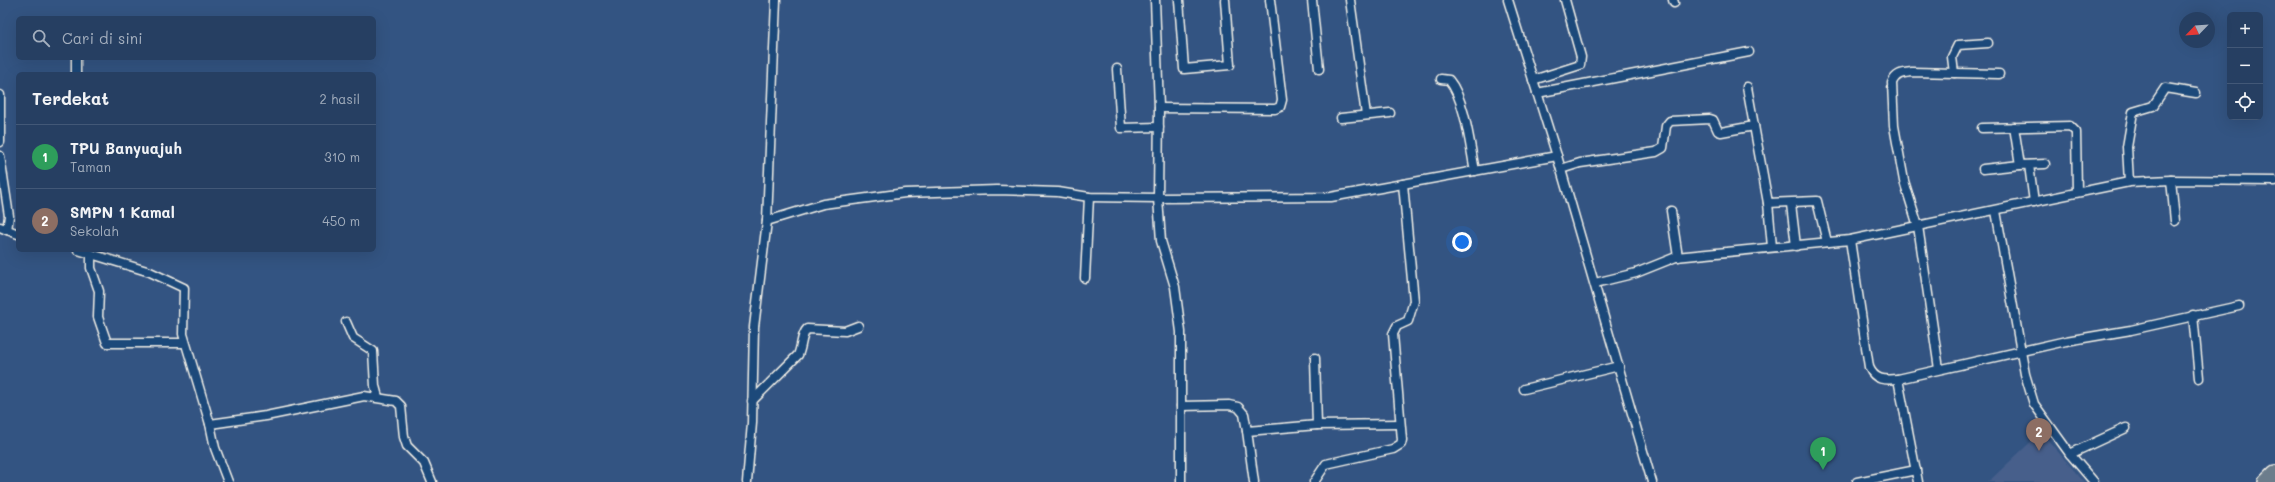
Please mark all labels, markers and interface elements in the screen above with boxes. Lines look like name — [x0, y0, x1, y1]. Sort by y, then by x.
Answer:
north arrow — [2179, 12, 2215, 48]
map controls — [2227, 12, 2263, 120]
button: + — [2227, 12, 2263, 48]
search box — [16, 16, 376, 60]
icon: search — [30, 27, 52, 49]
text: Cari di sini — [62, 28, 143, 48]
button: − — [2227, 48, 2263, 84]
button: locate — [2227, 84, 2263, 120]
text: Terdekat — [32, 87, 109, 109]
text: 2 hasil — [320, 90, 360, 107]
text: TPU Banyuajuh — [70, 138, 182, 158]
text: 1 — [42, 148, 48, 165]
text: 310 m — [324, 148, 360, 165]
text: Taman — [70, 158, 111, 175]
text: SMPN 1 Kamal — [70, 202, 175, 222]
text: 2 — [41, 212, 49, 229]
text: 450 m — [322, 212, 360, 229]
text: Sekolah — [70, 222, 119, 239]
your location — [1452, 232, 1472, 252]
pin: 2 — [2026, 418, 2052, 451]
pin: 1 — [1810, 437, 1836, 470]

